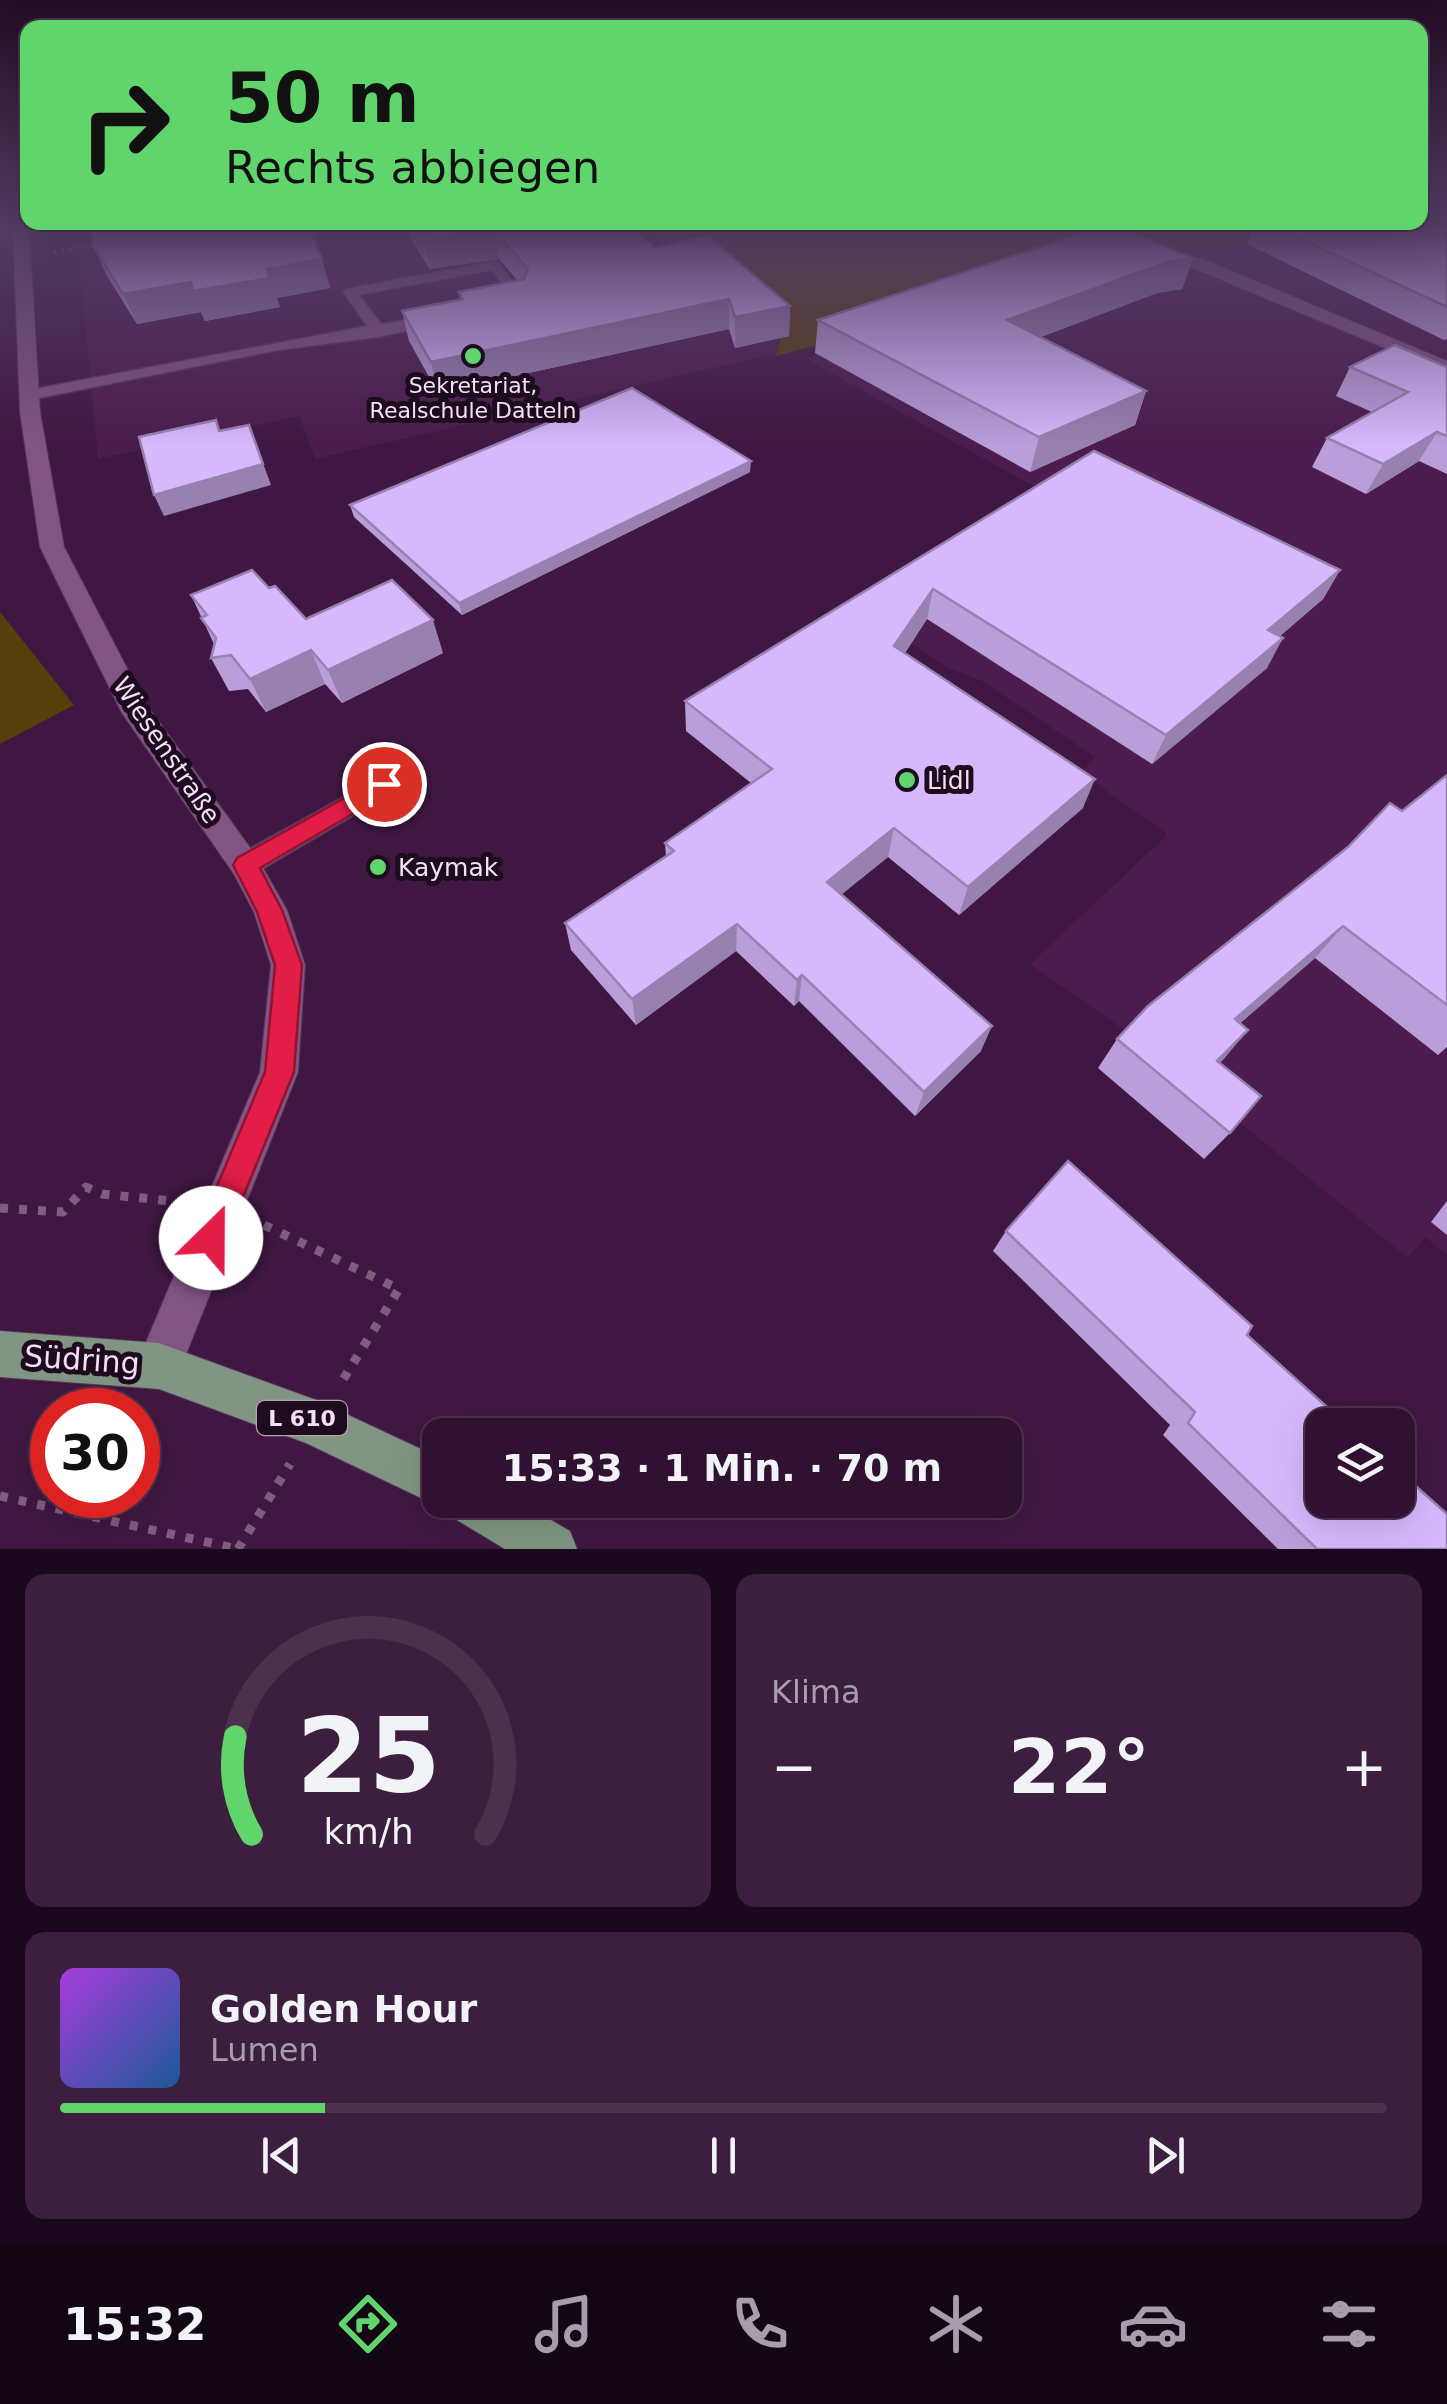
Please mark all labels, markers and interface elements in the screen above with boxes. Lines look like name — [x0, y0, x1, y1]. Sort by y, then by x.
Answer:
text: 50 m — [225, 57, 420, 139]
icon: right — [60, 60, 190, 190]
text: Rechts abbiegen — [225, 141, 600, 194]
marker: Sekretariat, Realschule Datteln — [462, 345, 484, 367]
place label: Sekretariat, Realschule Datteln — [370, 373, 576, 423]
street label: Wiesenstraße — [107, 672, 226, 829]
pin — [342, 742, 427, 827]
icon: arrive — [357, 757, 412, 812]
place label: Lidl — [927, 766, 971, 795]
marker: Lidl — [896, 769, 918, 791]
place label: Kaymak — [398, 853, 499, 882]
marker: Kaymak — [367, 856, 389, 878]
position arrow — [159, 1186, 263, 1290]
street label: Südring — [23, 1338, 141, 1381]
speed limit sign: 30 — [30, 1388, 160, 1518]
road number: L 610 — [257, 1401, 347, 1435]
map controls — [1305, 1408, 1415, 1518]
button: layers — [1305, 1408, 1415, 1518]
text: 15:33 · 1 Min. · 70 m — [502, 1446, 942, 1490]
text: Klima — [771, 1673, 861, 1711]
text: 25 — [296, 1695, 440, 1817]
text: 22° — [1008, 1723, 1150, 1811]
text: − — [771, 1735, 817, 1799]
text: + — [1341, 1735, 1387, 1799]
text: km/h — [323, 1811, 413, 1852]
text: Golden Hour — [210, 1987, 477, 2031]
text: Lumen — [210, 2031, 319, 2069]
icon: previous — [254, 2128, 309, 2183]
icon: pause — [696, 2128, 751, 2183]
icon: next — [1138, 2128, 1193, 2183]
icon: directions — [333, 2289, 403, 2359]
icon: music — [529, 2289, 599, 2359]
icon: phone — [725, 2289, 795, 2359]
icon: climate — [921, 2289, 991, 2359]
icon: car — [1118, 2289, 1188, 2359]
icon: filters — [1314, 2289, 1384, 2359]
text: 15:32 — [63, 2298, 206, 2351]

